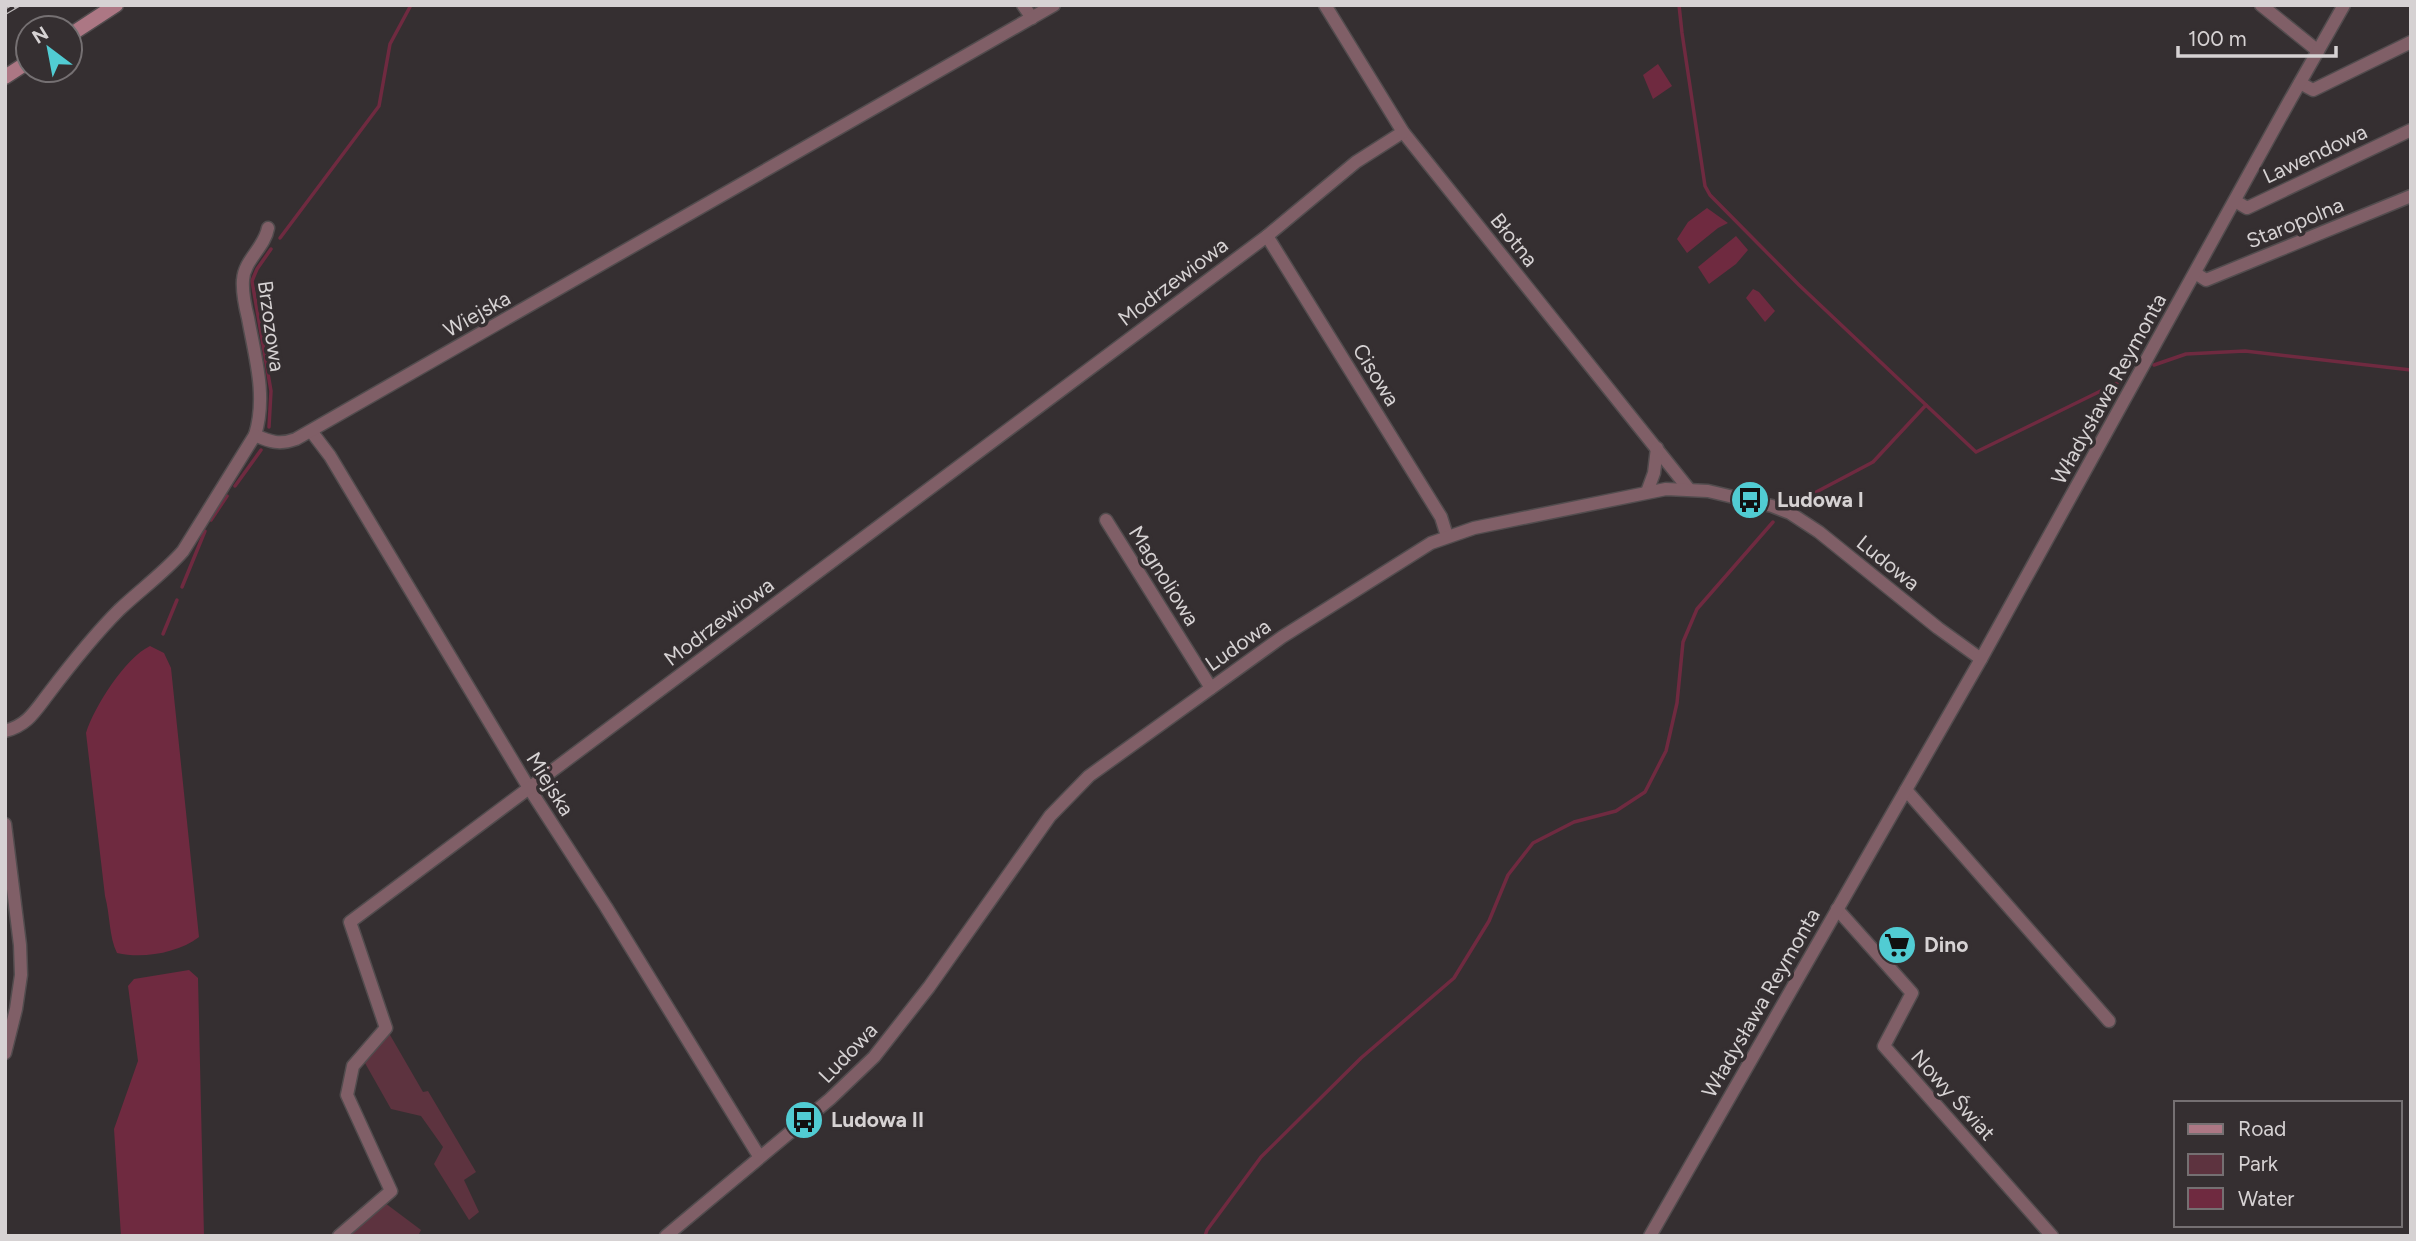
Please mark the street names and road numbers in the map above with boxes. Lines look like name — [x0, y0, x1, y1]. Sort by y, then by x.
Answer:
street label: Lawendowa — [2259, 119, 2371, 189]
street label: Staropolna — [2243, 192, 2347, 253]
street label: Błotna — [1485, 208, 1543, 271]
street label: Modrzewiowa — [1113, 232, 1233, 331]
street label: Brzozowa — [253, 279, 290, 373]
street label: Wiejska — [439, 285, 515, 342]
street label: Władysława Reymonta — [2046, 289, 2171, 489]
street label: Cisowa — [1348, 339, 1405, 410]
street label: Magnoliowa — [1124, 521, 1205, 630]
street label: Ludowa — [1852, 530, 1925, 596]
street label: Modrzewiowa — [659, 572, 779, 671]
street label: Ludowa — [1200, 613, 1275, 676]
street label: Miejska — [521, 747, 580, 820]
street label: Władysława Reymonta — [1696, 904, 1825, 1102]
street label: Ludowa — [813, 1017, 882, 1088]
street label: Nowy Świat — [1906, 1044, 2001, 1145]

